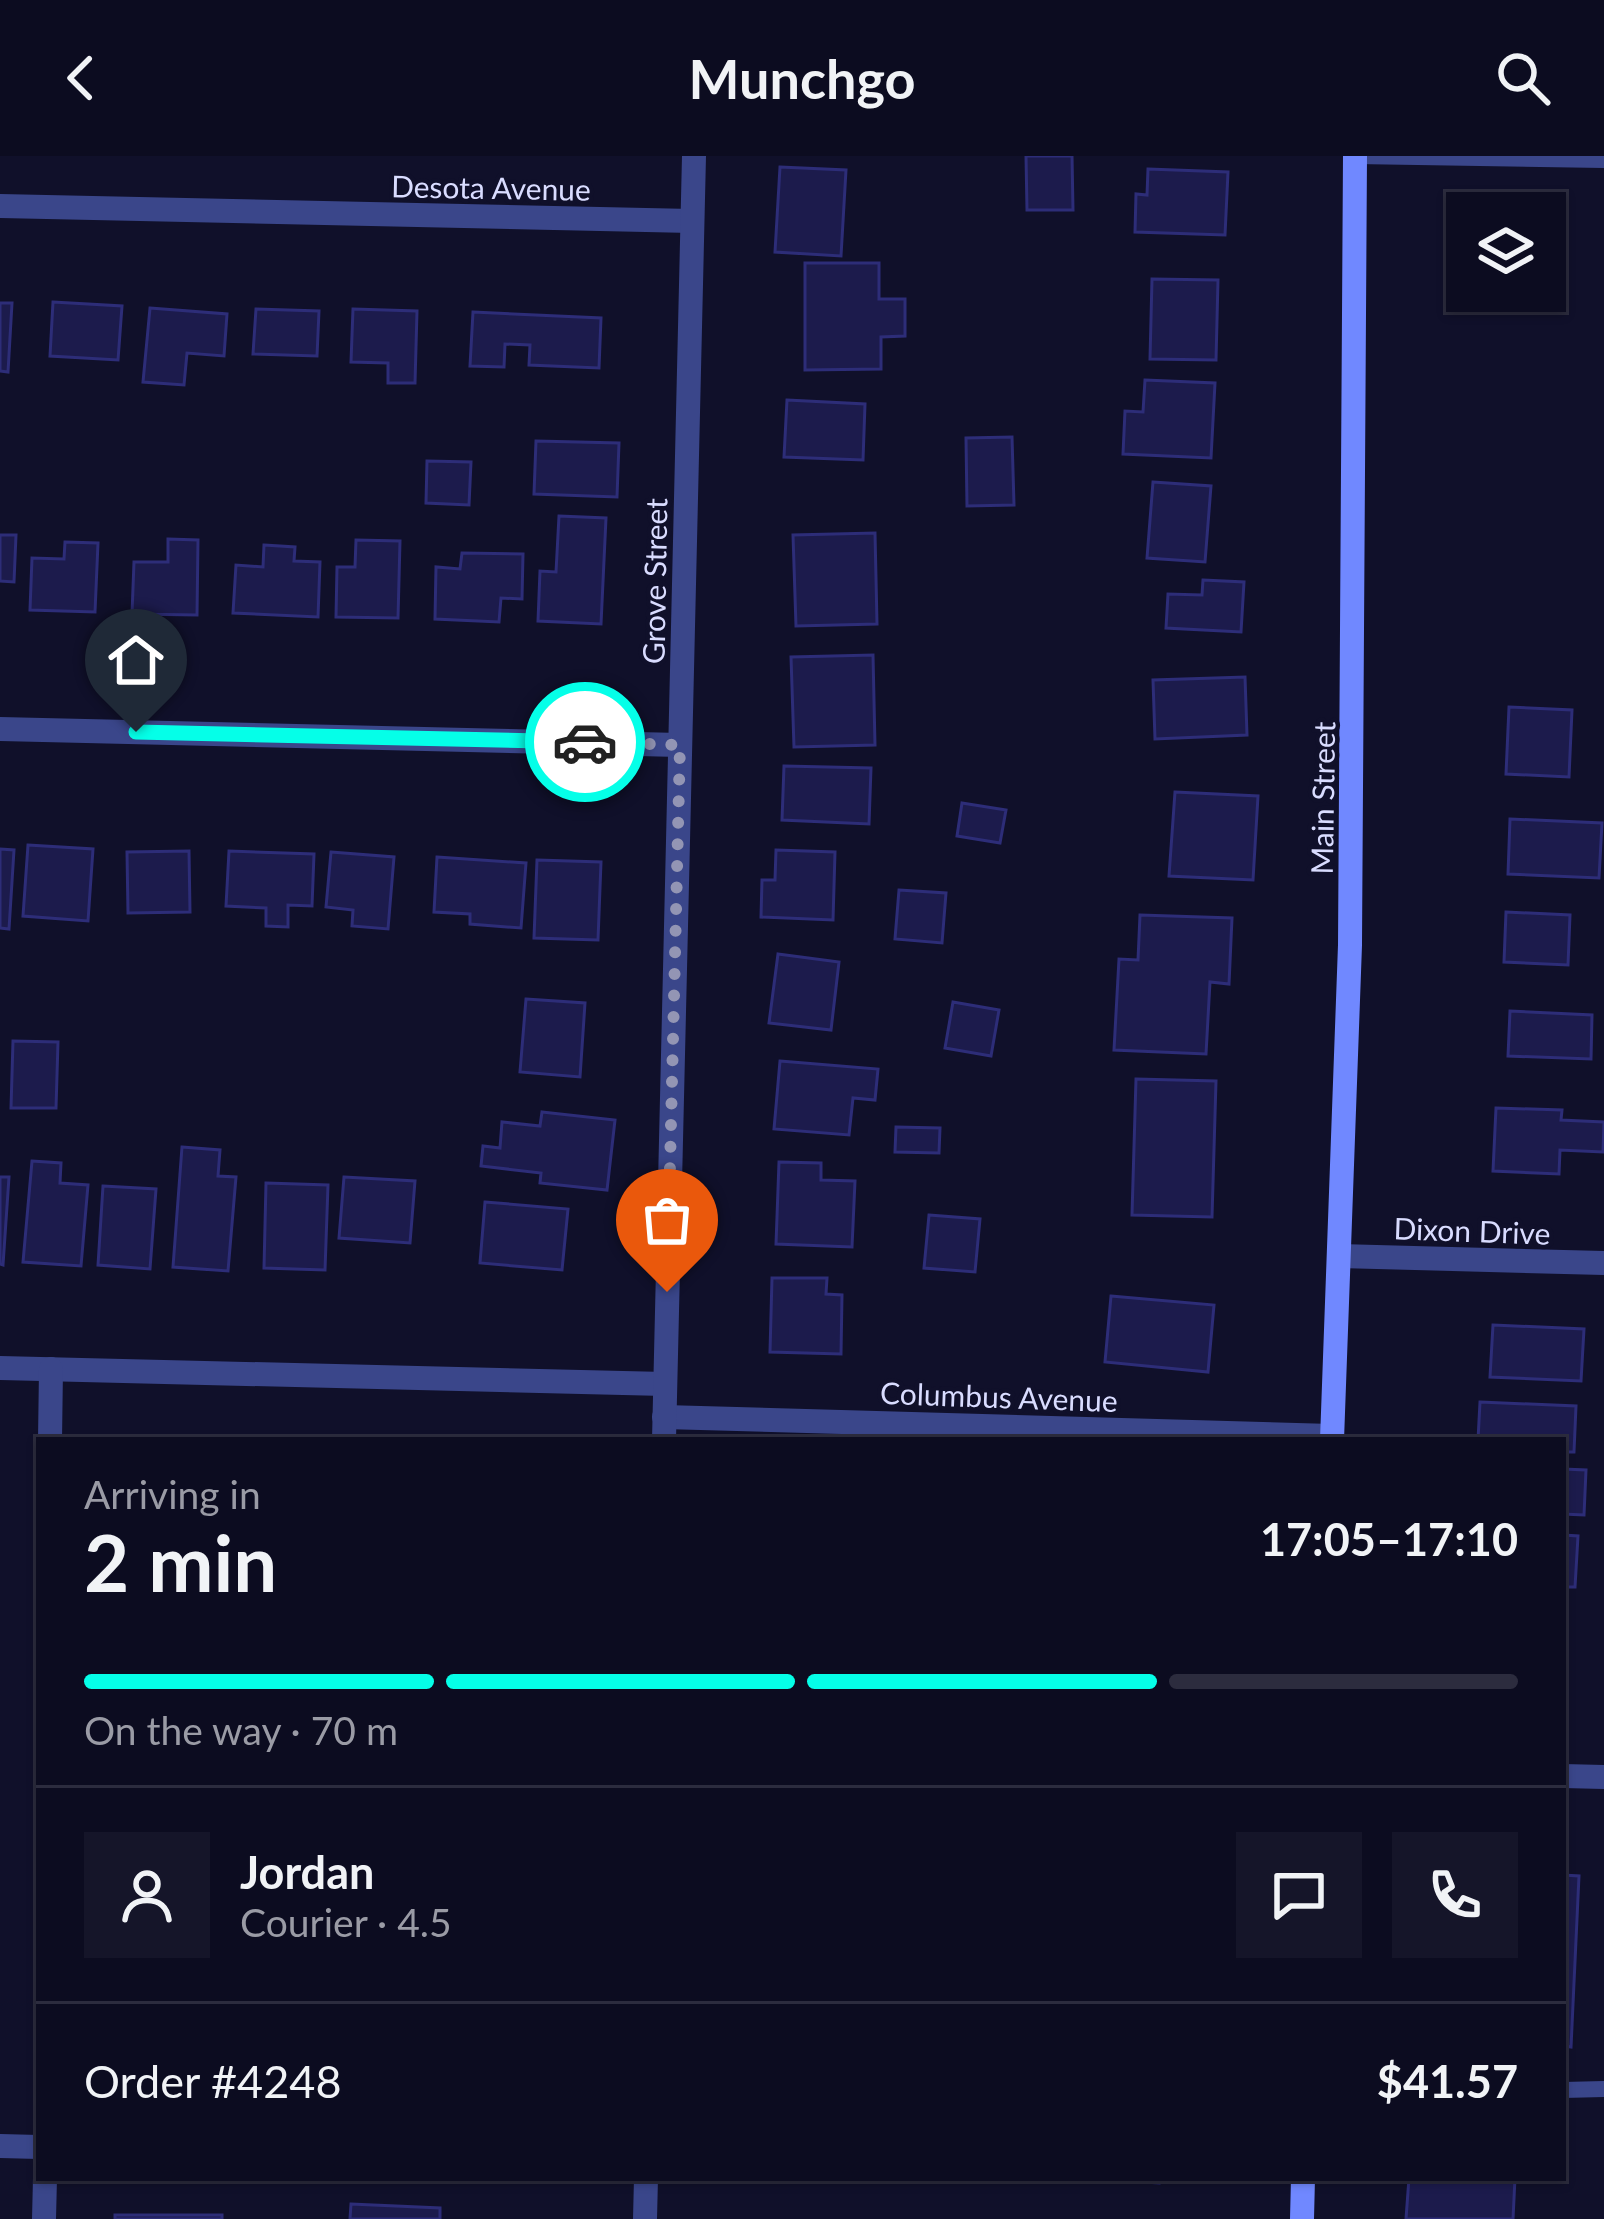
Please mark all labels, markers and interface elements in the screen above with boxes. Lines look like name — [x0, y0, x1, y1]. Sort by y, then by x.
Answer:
icon: back — [48, 45, 114, 111]
icon: search — [1490, 45, 1556, 111]
text: Munchgo — [689, 46, 915, 111]
street label: Desota Avenue — [391, 167, 591, 207]
map controls — [1446, 192, 1566, 312]
button: layers — [1446, 192, 1566, 312]
street label: Grove Street — [635, 497, 673, 664]
pin — [85, 609, 187, 732]
icon: home — [103, 627, 169, 693]
courier — [525, 682, 645, 802]
icon: car — [552, 709, 618, 775]
street label: Main Street — [1303, 721, 1341, 875]
pin — [616, 1169, 718, 1292]
icon: bag — [634, 1187, 700, 1253]
street label: Dixon Drive — [1393, 1209, 1551, 1251]
street label: Columbus Avenue — [880, 1374, 1118, 1418]
text: Arriving in — [84, 1471, 261, 1517]
text: 17:05–17:10 — [1260, 1512, 1518, 1566]
text: 2 min — [84, 1515, 277, 1609]
text: On the way · 70 m — [84, 1707, 398, 1753]
button: person — [84, 1832, 210, 1958]
button: chat — [1236, 1832, 1362, 1958]
button: phone — [1392, 1832, 1518, 1958]
text: Jordan — [240, 1845, 374, 1899]
text: Courier · 4.5 — [240, 1899, 452, 1945]
text: Order #4248 — [84, 2054, 342, 2108]
text: $41.57 — [1377, 2054, 1518, 2108]

